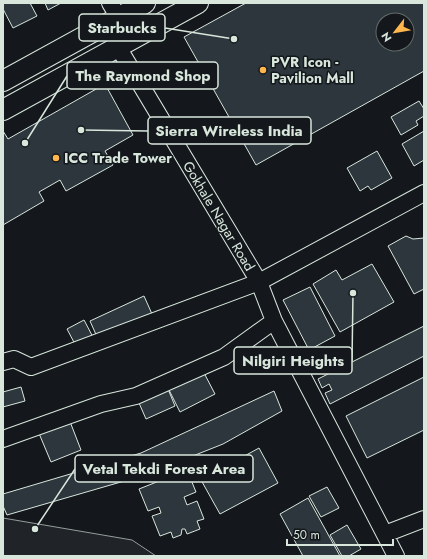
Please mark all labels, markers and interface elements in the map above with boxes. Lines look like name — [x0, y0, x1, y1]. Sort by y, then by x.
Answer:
north arrow — [375, 12, 415, 52]
callout: Starbucks — [79, 14, 165, 41]
text: Starbucks — [87, 17, 157, 39]
text: N — [377, 29, 396, 45]
place label: PVR Icon - Pavilion Mall — [271, 52, 354, 88]
callout: The Raymond Shop — [67, 62, 218, 89]
text: The Raymond Shop — [75, 65, 211, 87]
marker: PVR Icon - Pavilion Mall — [258, 65, 268, 75]
callout: Sierra Wireless India — [148, 117, 311, 144]
text: Sierra Wireless India — [155, 120, 303, 142]
place label: ICC Trade Tower — [64, 148, 172, 168]
marker: ICC Trade Tower — [51, 153, 61, 163]
street label: Gokhale Nagar Road — [178, 157, 260, 275]
callout: Nilgiri Heights — [234, 347, 352, 374]
text: Nilgiri Heights — [242, 350, 344, 372]
callout: Vetal Tekdi Forest Area — [75, 455, 253, 482]
text: Vetal Tekdi Forest Area — [82, 458, 245, 480]
scale bar — [287, 521, 393, 547]
text: 50 m — [293, 526, 320, 544]

